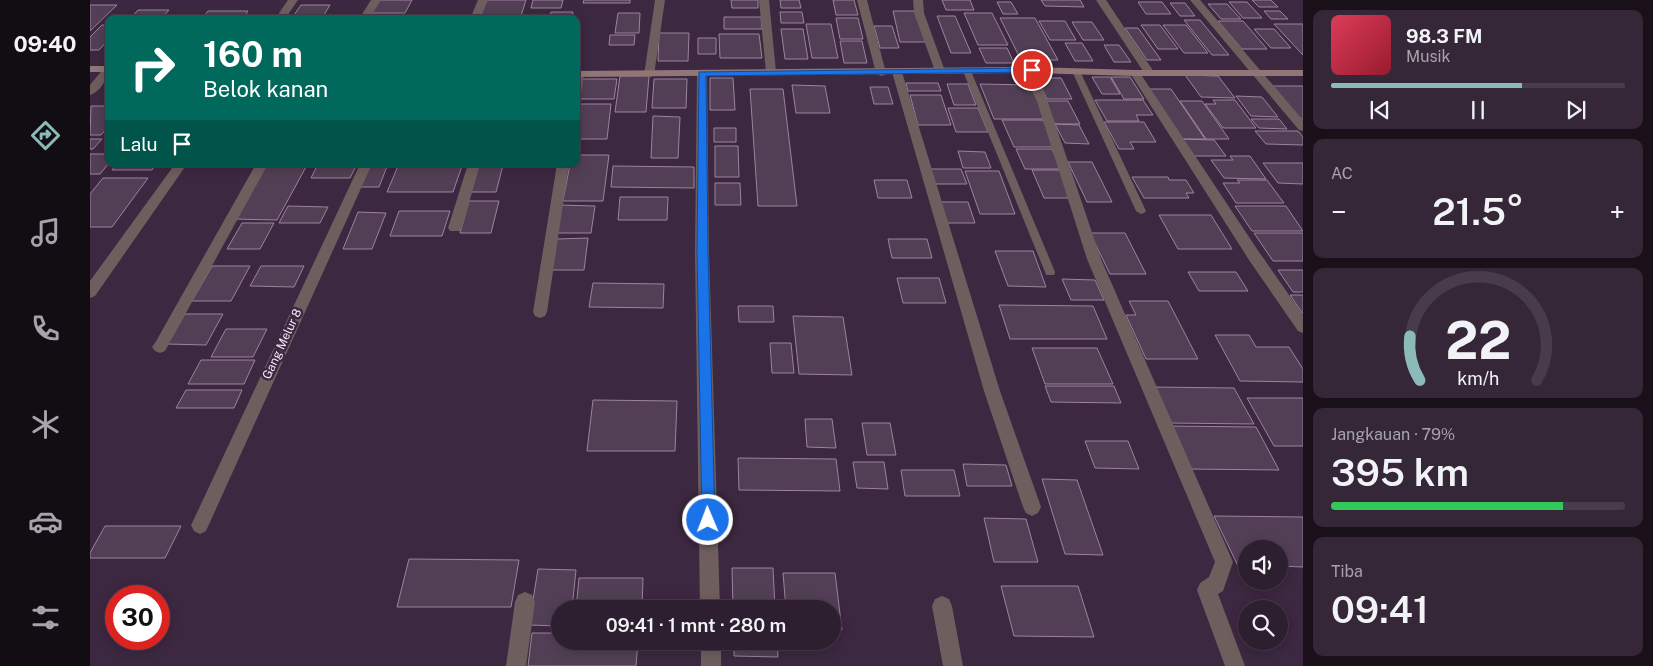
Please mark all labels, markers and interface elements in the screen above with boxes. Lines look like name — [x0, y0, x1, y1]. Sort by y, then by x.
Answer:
text: 98.3 FM — [1406, 25, 1482, 47]
text: 09:40 — [13, 31, 77, 57]
text: 160 m — [203, 34, 303, 75]
icon: right — [120, 35, 185, 100]
text: Musik — [1406, 47, 1451, 66]
pin — [1011, 49, 1053, 91]
icon: arrive — [1018, 56, 1046, 84]
text: Belok kanan — [203, 76, 328, 102]
icon: previous — [1366, 96, 1394, 124]
icon: pause — [1464, 96, 1492, 124]
icon: next — [1562, 96, 1590, 124]
icon: directions — [28, 118, 63, 153]
icon: arrive — [168, 130, 196, 158]
text: Lalu — [120, 133, 158, 155]
text: AC — [1331, 164, 1353, 183]
text: 21.5° — [1432, 189, 1524, 234]
text: − — [1331, 195, 1347, 228]
text: + — [1609, 195, 1625, 228]
icon: music — [28, 215, 63, 250]
street label: Gang Melur 8 — [260, 306, 304, 381]
text: 22 — [1445, 310, 1511, 371]
icon: phone — [28, 311, 63, 346]
text: km/h — [1457, 368, 1499, 389]
icon: climate — [28, 407, 63, 442]
text: Jangkauan · 79% — [1331, 425, 1455, 444]
text: 395 km — [1331, 450, 1469, 495]
position arrow — [681, 493, 733, 545]
icon: car — [28, 504, 63, 539]
map controls — [1238, 540, 1288, 650]
button: sound — [1238, 540, 1288, 590]
text: Tiba — [1331, 562, 1363, 581]
speed limit sign: 30 — [105, 585, 170, 650]
text: 09:41 — [1331, 587, 1429, 632]
icon: filters — [28, 600, 63, 635]
button: search — [1238, 600, 1288, 650]
text: 09:41 · 1 mnt · 280 m — [606, 614, 786, 636]

